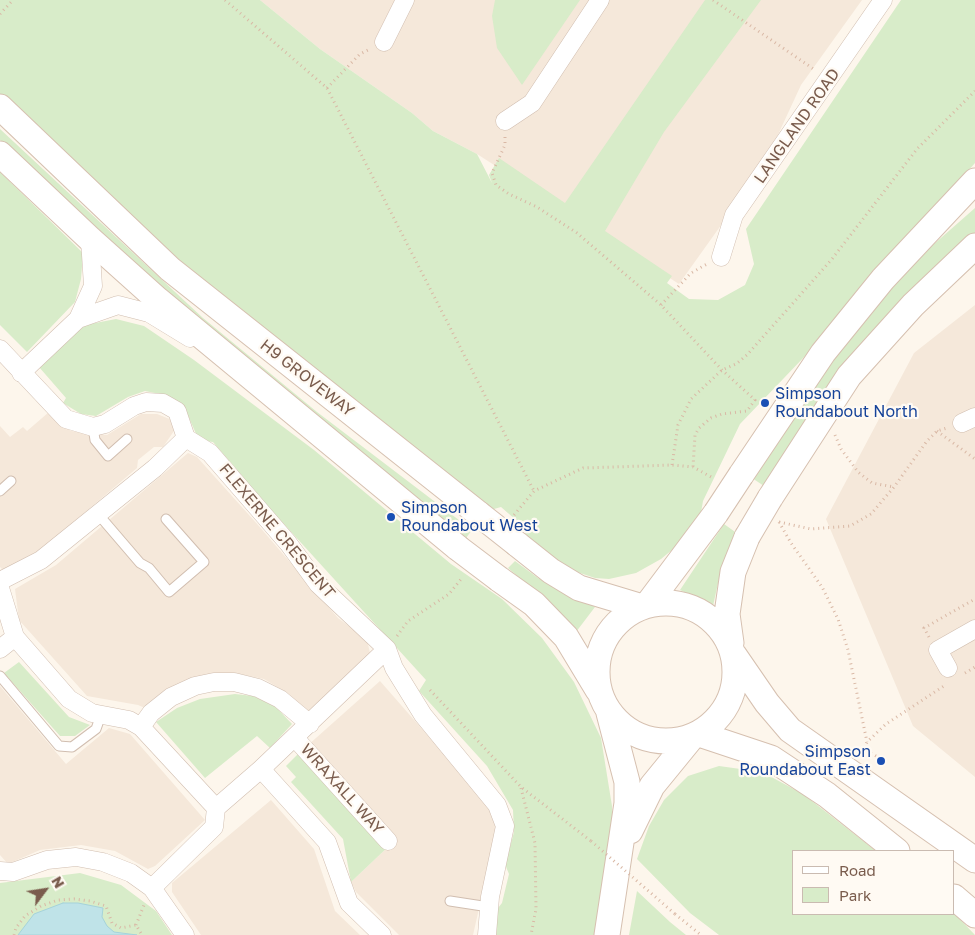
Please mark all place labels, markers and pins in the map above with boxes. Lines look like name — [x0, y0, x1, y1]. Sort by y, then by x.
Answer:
place label: Simpson Roundabout North — [775, 384, 918, 422]
marker: Simpson Roundabout North — [759, 397, 771, 409]
place label: Simpson Roundabout West — [401, 498, 538, 536]
marker: Simpson Roundabout West — [385, 511, 397, 523]
place label: Simpson Roundabout East — [739, 742, 871, 780]
marker: Simpson Roundabout East — [875, 755, 887, 767]

